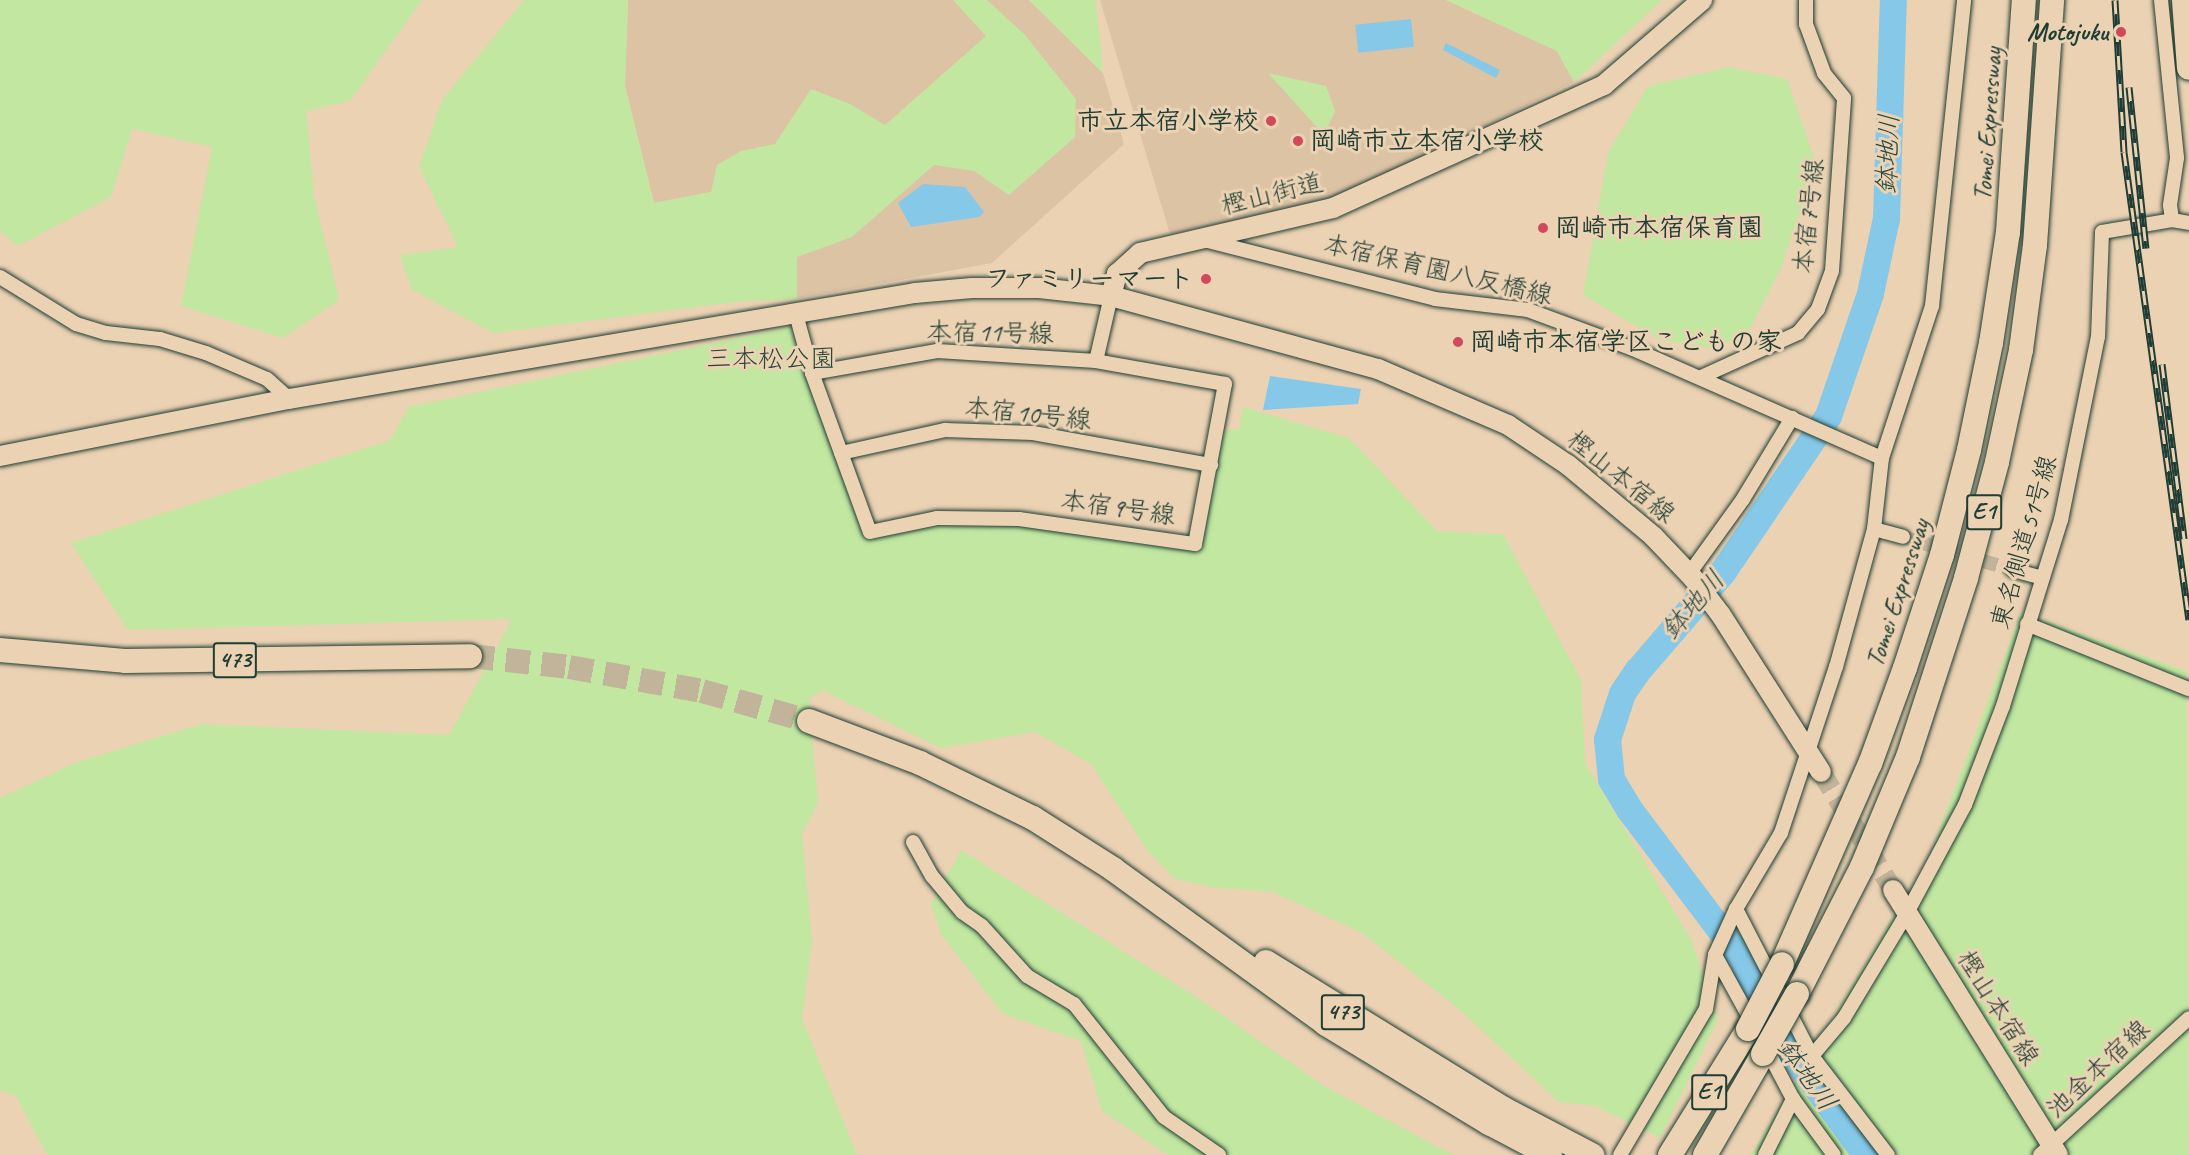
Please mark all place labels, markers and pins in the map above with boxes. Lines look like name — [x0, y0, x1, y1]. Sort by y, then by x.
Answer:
place label: Motojuku — [2027, 16, 2108, 48]
marker: Motojuku — [2112, 23, 2130, 41]
place label: 市立本宿小学校 — [1077, 105, 1259, 137]
marker: 市立本宿小学校 — [1264, 114, 1278, 128]
place label: 岡崎市立本宿小学校 — [1310, 125, 1544, 157]
marker: 岡崎市立本宿小学校 — [1291, 134, 1305, 148]
place label: 岡崎市本宿保育園 — [1555, 212, 1763, 244]
marker: 岡崎市本宿保育園 — [1536, 221, 1550, 235]
place label: ファミリーマート — [986, 263, 1194, 295]
marker: ファミリーマート — [1199, 272, 1213, 286]
place label: 岡崎市本宿学区こどもの家 — [1470, 326, 1782, 358]
marker: 岡崎市本宿学区こどもの家 — [1451, 335, 1465, 349]

